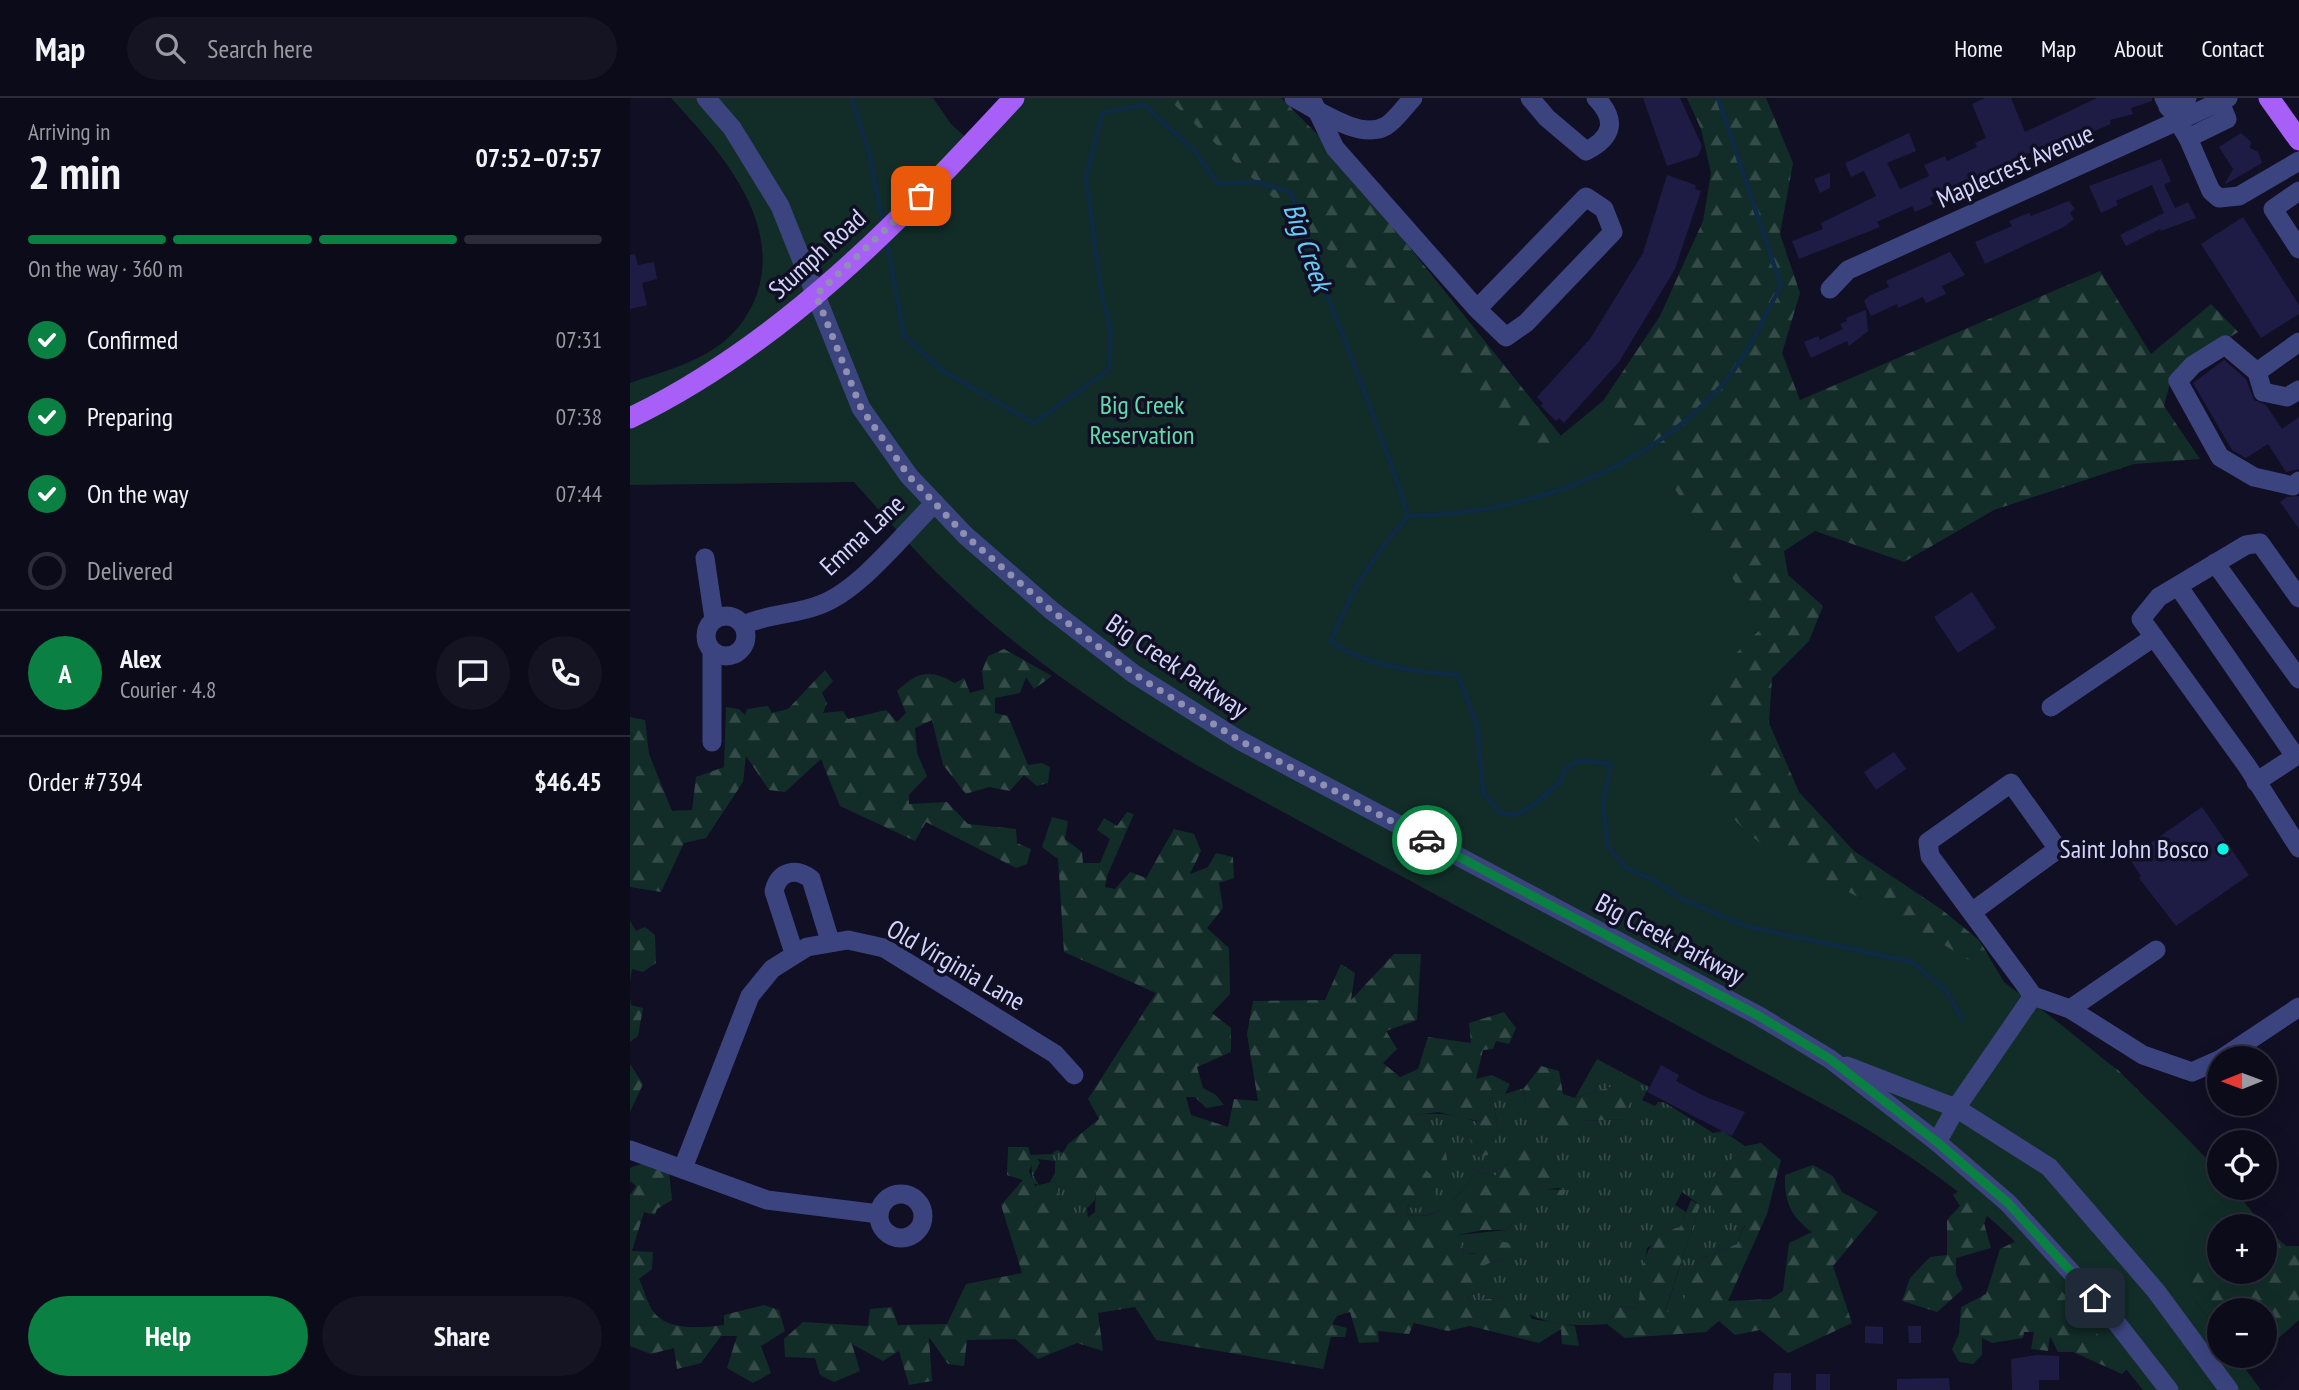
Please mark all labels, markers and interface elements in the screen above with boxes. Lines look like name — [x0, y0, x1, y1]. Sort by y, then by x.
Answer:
search box — [127, 17, 617, 80]
text: Map — [35, 27, 85, 70]
icon: search — [151, 29, 189, 67]
text: Search here — [207, 32, 313, 65]
text: Home — [1954, 33, 2003, 64]
text: Map — [2041, 33, 2076, 64]
text: About — [2114, 33, 2163, 64]
text: Contact — [2201, 33, 2264, 64]
street label: Maplecrest Avenue — [1931, 116, 2098, 215]
text: Arriving in — [28, 117, 110, 146]
text: 07:52–07:57 — [475, 141, 602, 174]
text: 2 min — [28, 142, 121, 202]
pin — [891, 166, 951, 226]
icon: bag — [902, 177, 940, 215]
water label: Big Creek — [1275, 198, 1343, 299]
street label: Stumph Road — [761, 202, 872, 306]
text: On the way · 360 m — [28, 254, 183, 283]
icon: check — [28, 321, 66, 359]
text: Confirmed — [87, 323, 178, 356]
text: 07:31 — [556, 325, 602, 354]
park label: Big Creek Reservation — [1090, 388, 1194, 451]
icon: check — [28, 398, 66, 436]
text: Preparing — [87, 400, 173, 433]
text: 07:38 — [556, 402, 602, 431]
icon: check — [28, 475, 66, 513]
text: On the way — [87, 477, 189, 510]
text: 07:44 — [556, 479, 602, 508]
street label: Emma Lane — [812, 487, 911, 582]
text: Delivered — [87, 554, 173, 587]
street label: Big Creek Parkway — [1100, 606, 1255, 725]
button: chat — [436, 636, 510, 710]
button: phone — [528, 636, 602, 710]
text: Alex — [120, 642, 161, 675]
text: A — [58, 657, 72, 690]
text: Courier · 4.8 — [120, 675, 216, 704]
text: Order #7394 — [28, 765, 143, 798]
text: $46.45 — [534, 765, 602, 798]
courier — [1392, 805, 1462, 875]
icon: car — [1408, 821, 1446, 859]
place label: Saint John Bosco — [2060, 832, 2209, 865]
marker: Saint John Bosco — [2215, 841, 2231, 857]
street label: Big Creek Parkway — [1590, 886, 1750, 992]
street label: Old Virginia Lane — [881, 912, 1031, 1017]
north arrow — [2207, 1046, 2277, 1116]
map controls — [2207, 1046, 2277, 1368]
button: locate — [2207, 1130, 2277, 1200]
button: + — [2207, 1214, 2277, 1284]
pin — [2065, 1268, 2125, 1328]
icon: home — [2076, 1279, 2114, 1317]
button: Help — [28, 1296, 308, 1376]
button: Share — [322, 1296, 602, 1376]
button: − — [2207, 1298, 2277, 1368]

